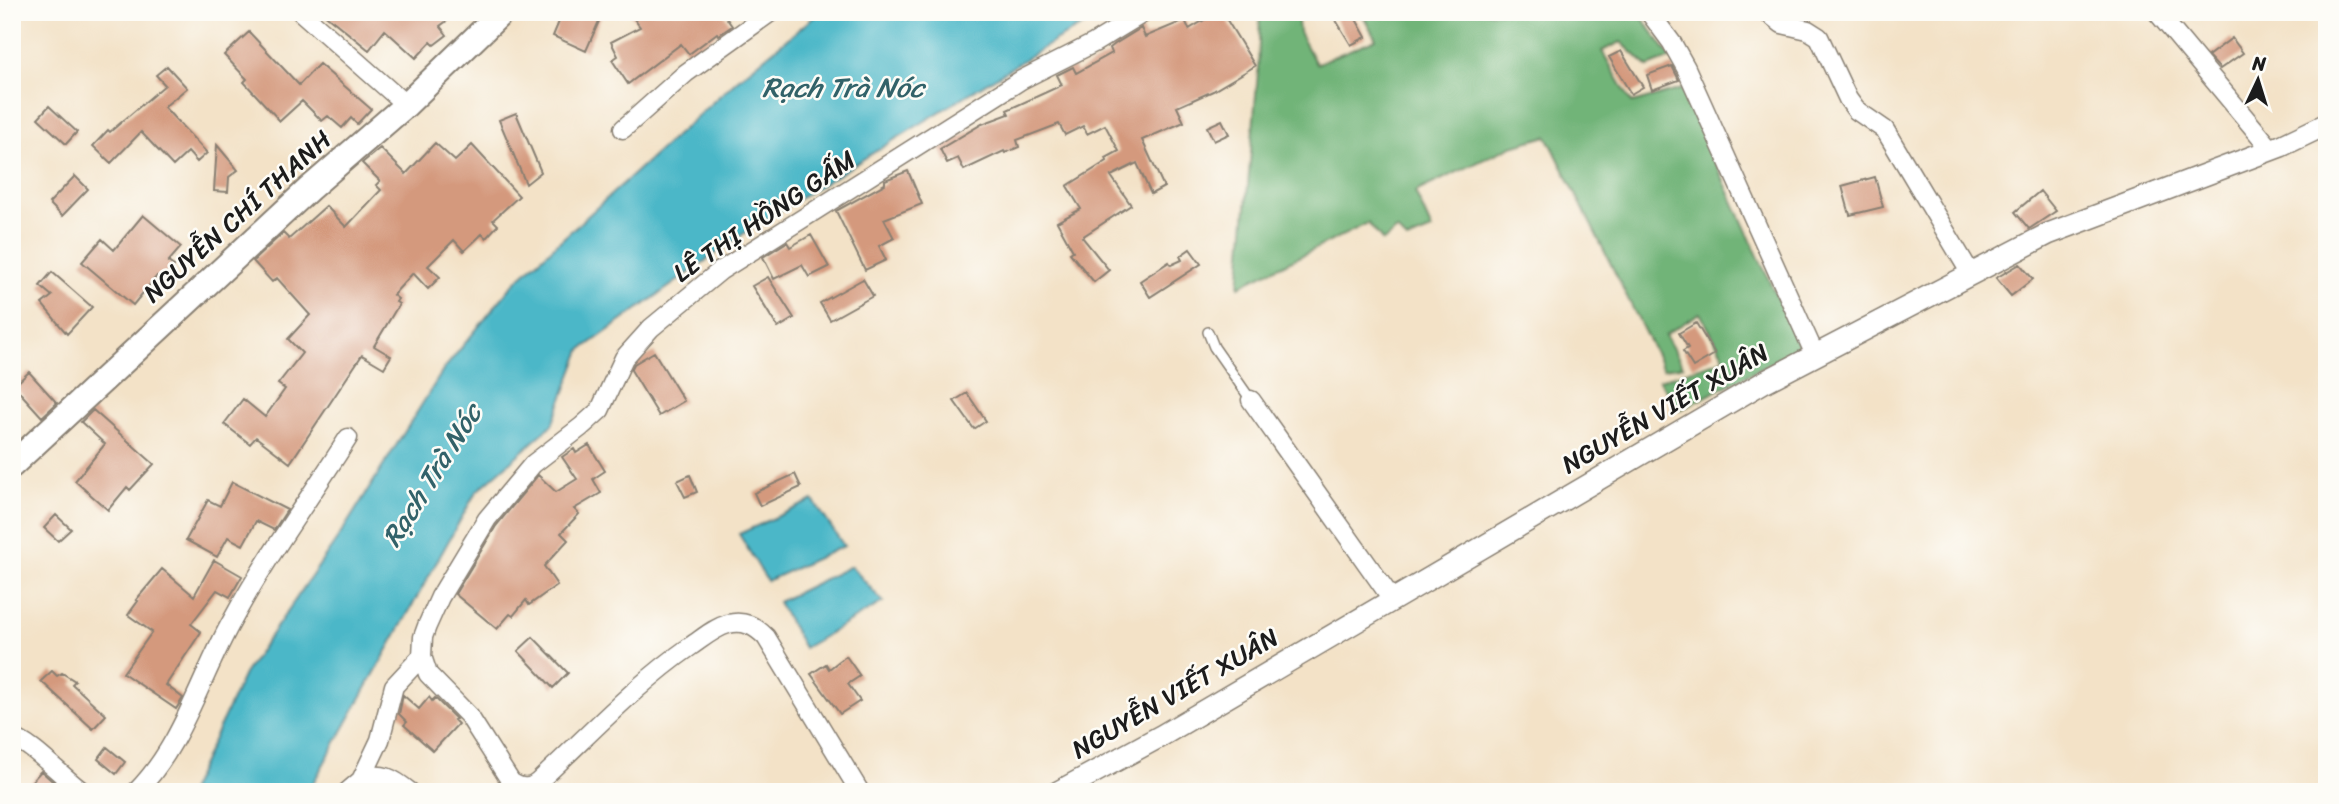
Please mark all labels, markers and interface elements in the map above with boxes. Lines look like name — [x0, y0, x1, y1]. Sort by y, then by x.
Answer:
north arrow — [2224, 46, 2294, 116]
text: N — [2250, 47, 2268, 81]
water label: Rạch Trà Nóc — [762, 63, 927, 112]
street label: NGUYỄN CHÍ THANH — [132, 118, 343, 314]
street label: LÊ THỊ HỒNG GẤM — [663, 137, 866, 295]
street label: NGUYỄN VIẾT XUÂN — [1552, 330, 1778, 486]
water label: Rạch Trà Nóc — [368, 391, 497, 557]
street label: NGUYỄN VIẾT XUÂN — [1062, 615, 1288, 771]

